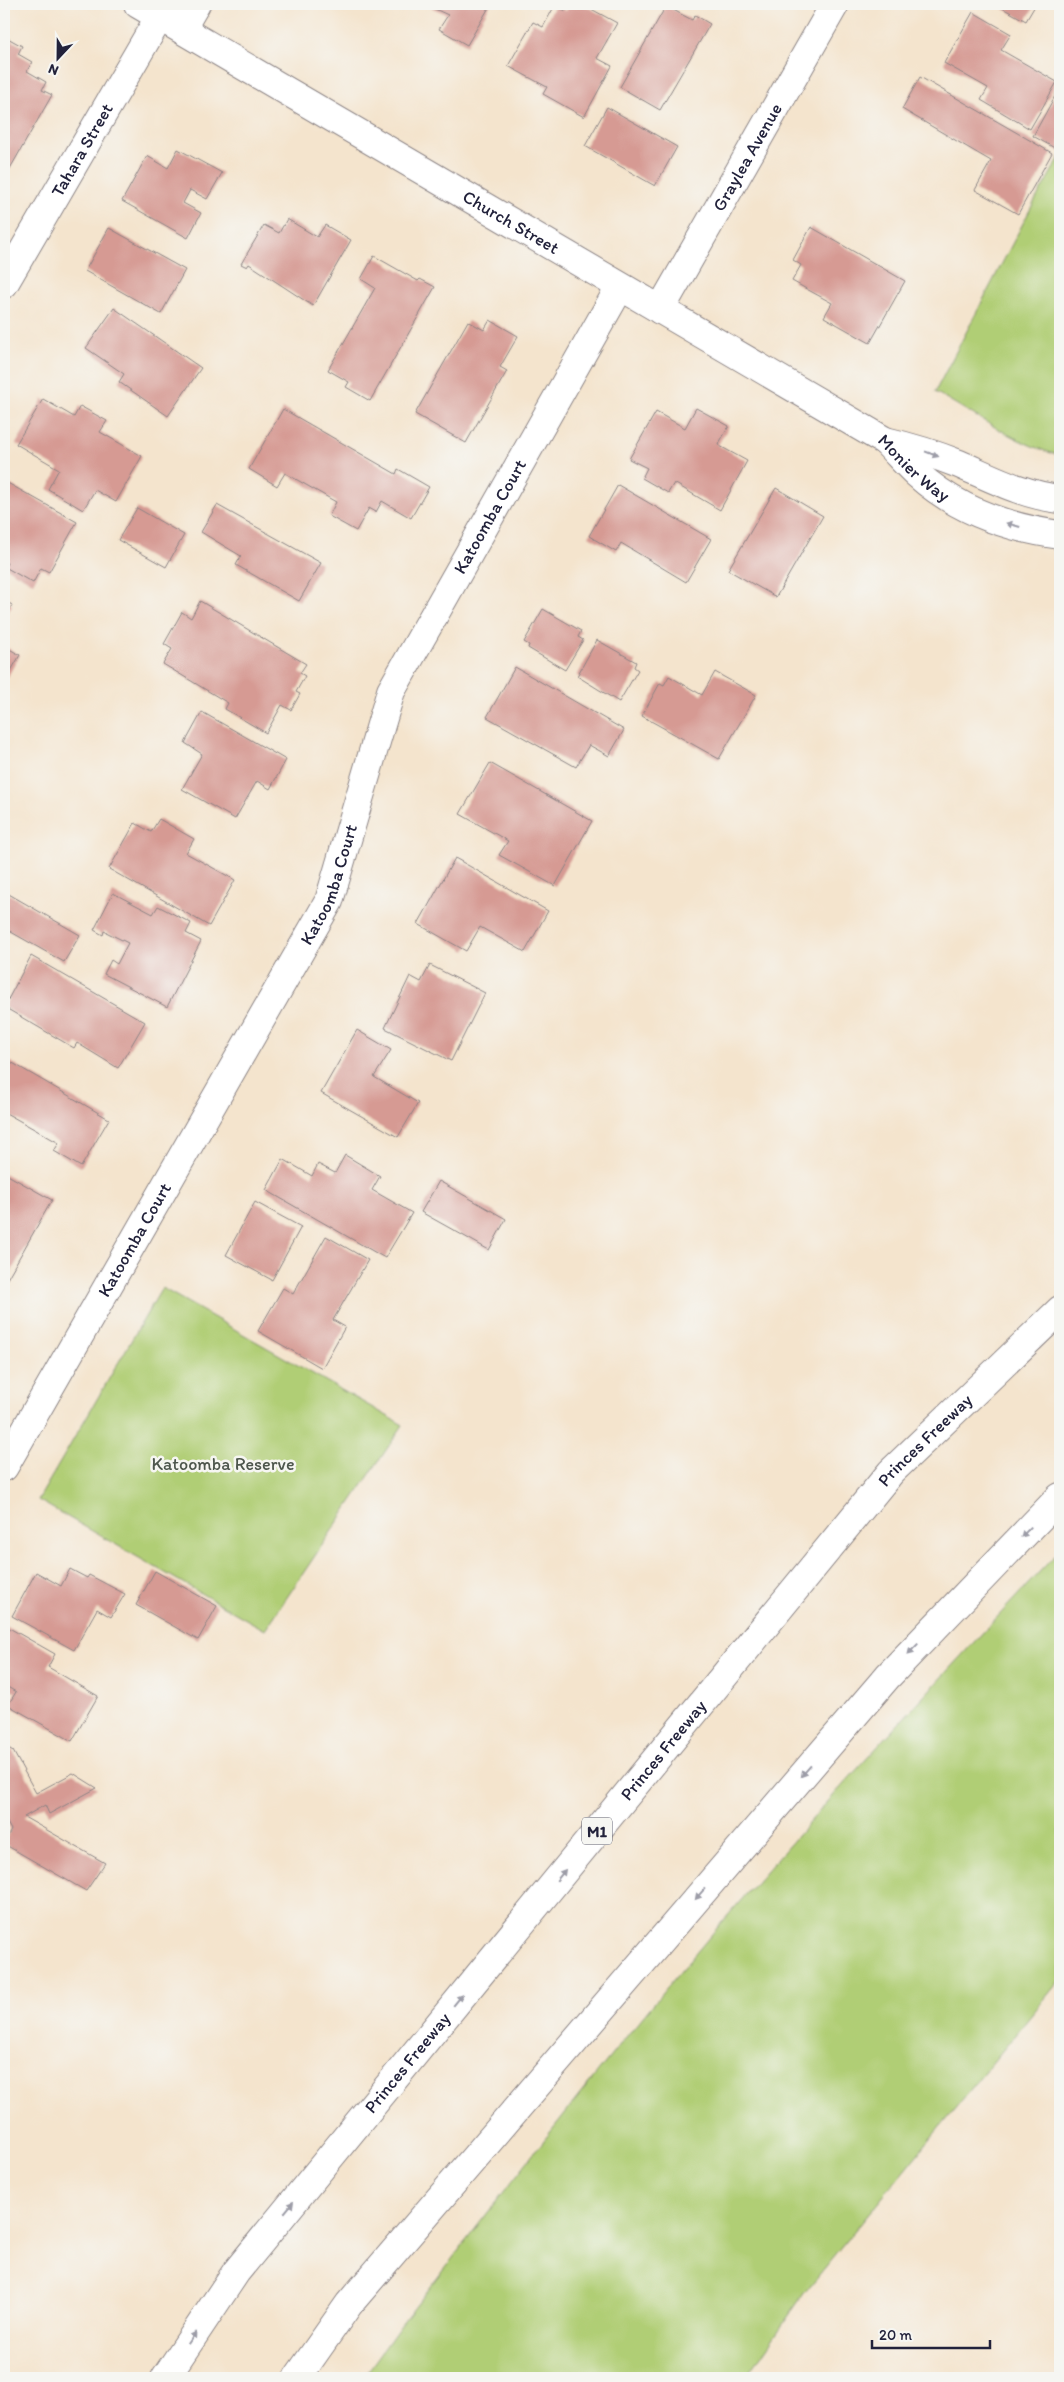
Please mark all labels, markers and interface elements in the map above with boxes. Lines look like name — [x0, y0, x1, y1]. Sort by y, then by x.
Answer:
north arrow — [32, 32, 82, 82]
text: N — [46, 60, 61, 79]
street label: Tahara Street — [46, 99, 118, 201]
street label: Graylea Avenue — [708, 99, 787, 215]
street label: Church Street — [459, 185, 563, 259]
street label: Monier Way — [873, 429, 954, 507]
one-way arrow — [925, 450, 939, 458]
street label: Katoomba Court — [449, 455, 531, 578]
one-way arrow — [1005, 520, 1020, 528]
street label: Katoomba Court — [295, 822, 362, 949]
street label: Katoomba Court — [93, 1179, 176, 1301]
street label: Princes Freeway — [873, 1389, 977, 1491]
park label: Katoomba Reserve — [152, 1453, 295, 1475]
one-way arrow — [1020, 1526, 1032, 1538]
one-way arrow — [907, 1643, 919, 1655]
street label: Princes Freeway — [616, 1695, 711, 1805]
one-way arrow — [801, 1765, 812, 1777]
road number: M1 — [582, 1818, 612, 1844]
one-way arrow — [556, 1869, 567, 1882]
one-way arrow — [695, 1888, 706, 1901]
one-way arrow — [453, 1994, 464, 2007]
street label: Princes Freeway — [360, 2008, 455, 2118]
one-way arrow — [283, 2201, 294, 2214]
scale bar — [872, 2317, 989, 2349]
text: 20 m — [879, 2326, 913, 2344]
one-way arrow — [187, 2331, 197, 2344]

